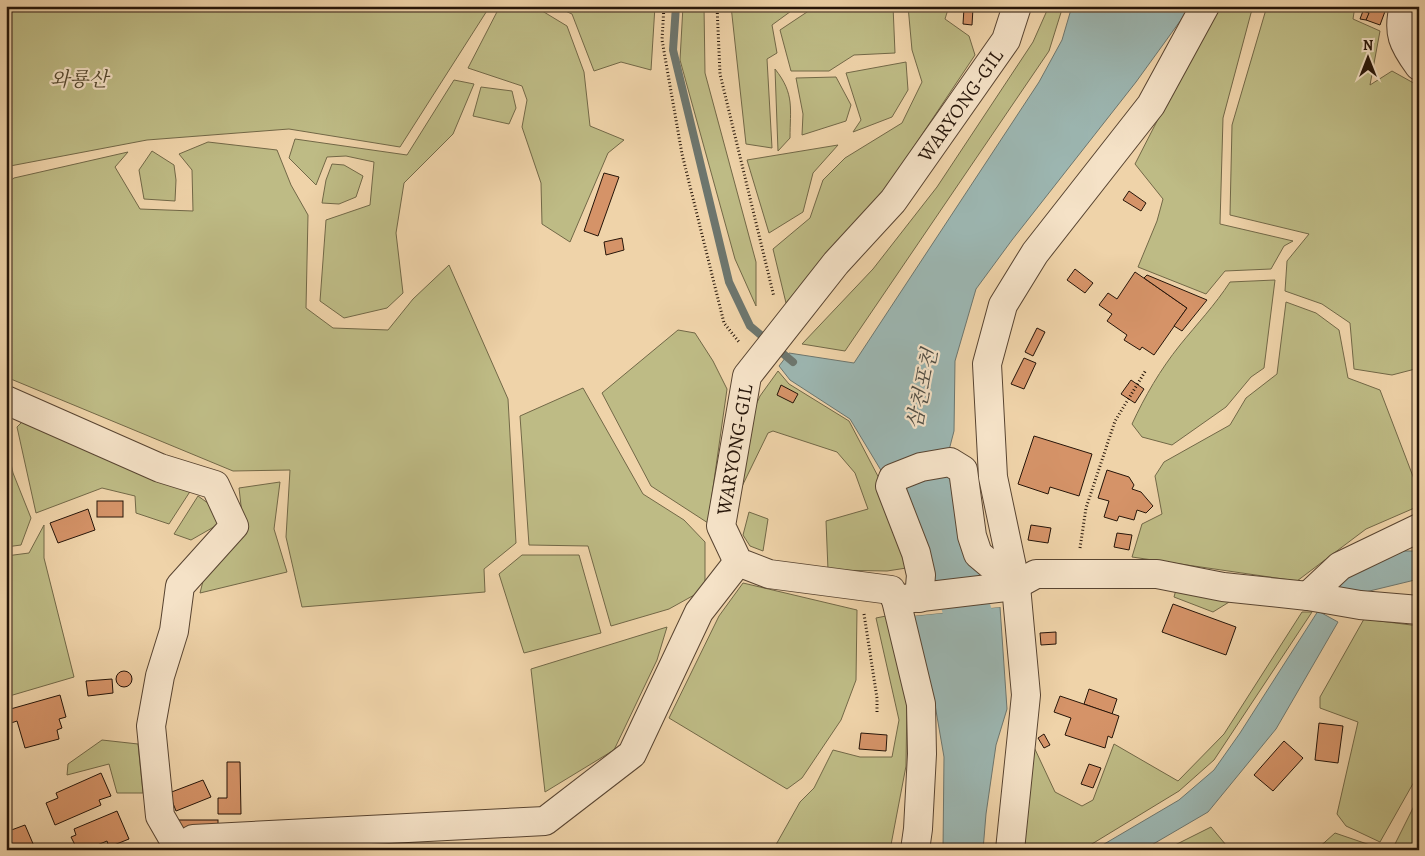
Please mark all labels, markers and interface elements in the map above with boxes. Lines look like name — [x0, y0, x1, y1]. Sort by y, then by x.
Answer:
north arrow — [1342, 32, 1392, 82]
text: N — [1363, 36, 1373, 55]
street label: WARYONG-GIL — [911, 43, 1010, 168]
park label: 와룡산 — [50, 66, 111, 93]
water label: 삼천포천 — [900, 345, 944, 432]
street label: WARYONG-GIL — [709, 382, 759, 518]

